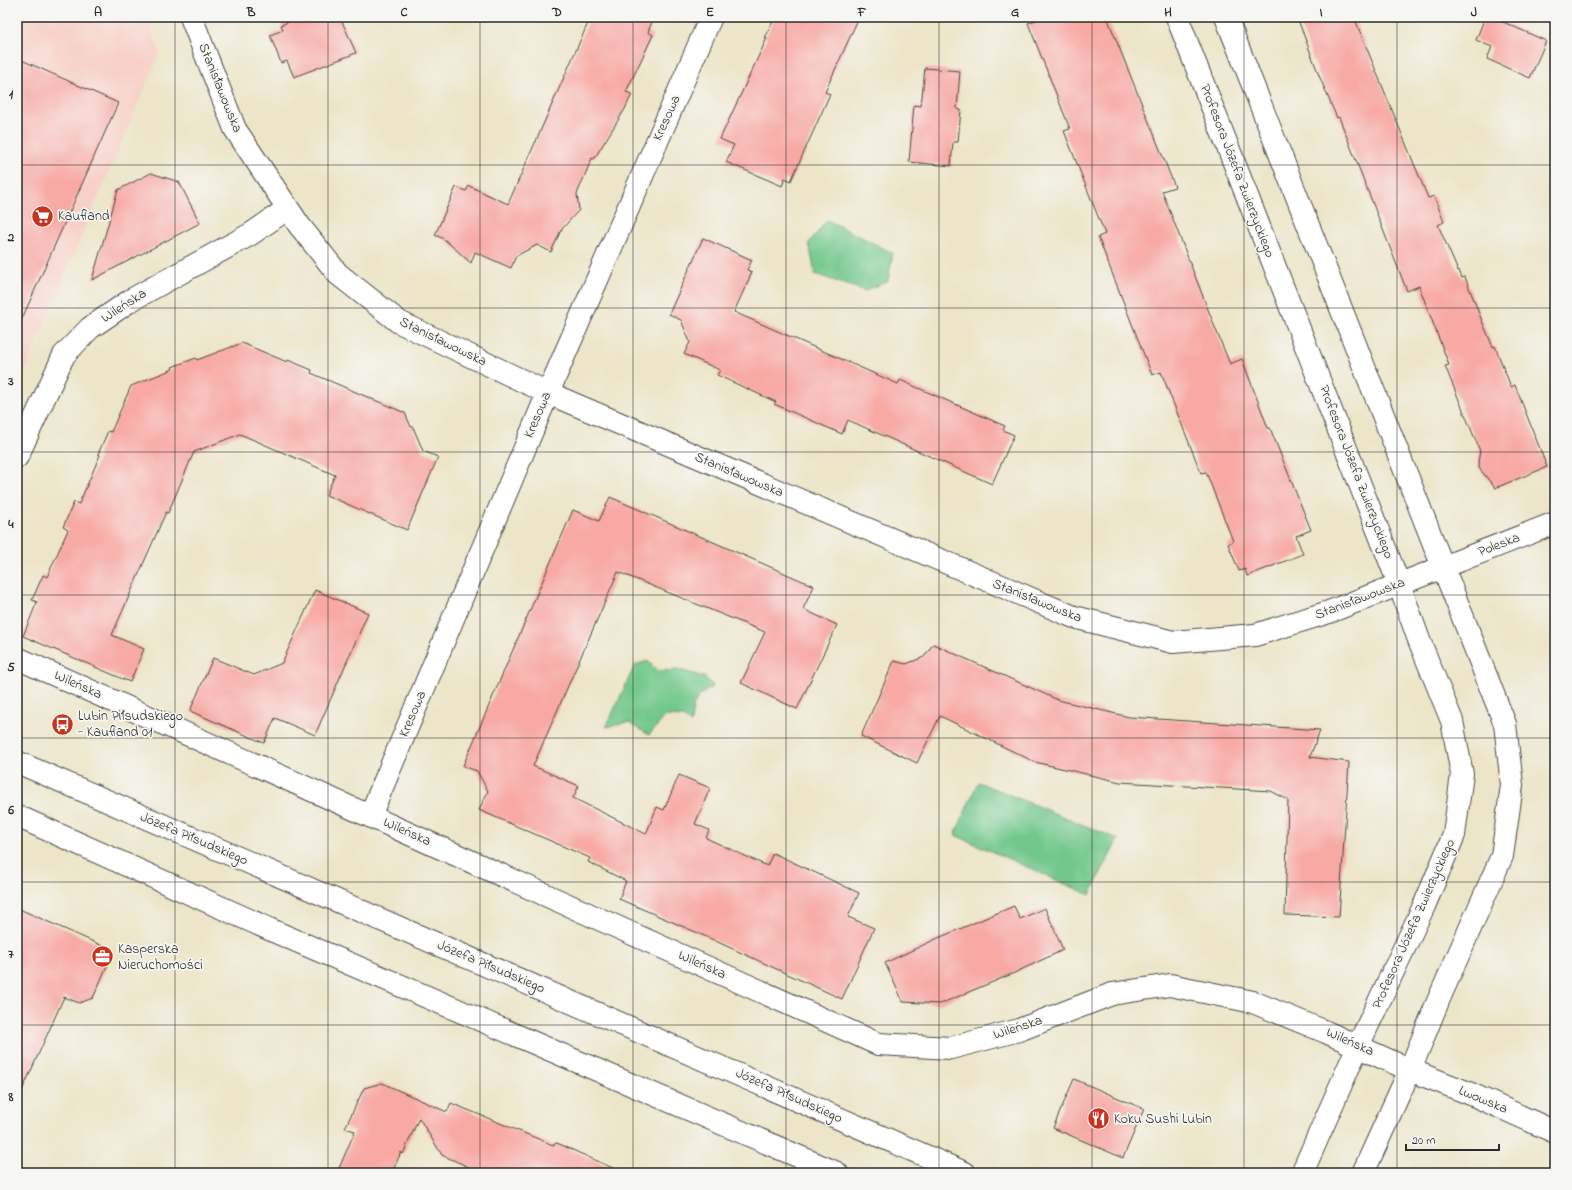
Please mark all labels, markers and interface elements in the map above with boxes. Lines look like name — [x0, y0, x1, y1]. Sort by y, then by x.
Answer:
text: A — [94, 3, 102, 22]
text: B — [246, 3, 256, 22]
text: C — [400, 3, 408, 22]
text: D — [551, 3, 562, 22]
text: E — [706, 3, 714, 22]
text: F — [857, 3, 867, 22]
text: G — [1011, 3, 1019, 22]
text: H — [1164, 3, 1172, 22]
text: I — [1319, 3, 1323, 22]
text: J — [1471, 3, 1477, 22]
street label: Stanisławowska — [192, 40, 248, 136]
street label: Profesora Józefa Zwierzyckiego — [1193, 81, 1280, 261]
text: 1 — [9, 85, 14, 104]
street label: Kresowa — [648, 92, 686, 144]
supermarket icon: Kaufland — [29, 203, 55, 229]
place label: Kaufland — [58, 206, 110, 227]
text: 2 — [7, 228, 15, 247]
street label: Wileńska — [97, 283, 151, 329]
street label: Stanisławowska — [396, 312, 490, 372]
text: 3 — [7, 372, 14, 391]
street label: Profesora Józefa Zwierzyckiego — [1312, 382, 1399, 562]
street label: Kresowa — [519, 389, 557, 441]
street label: Stanisławowska — [691, 447, 787, 503]
text: 4 — [7, 515, 14, 534]
street label: Poleska — [1475, 527, 1523, 563]
street label: Stanisławowska — [1312, 572, 1408, 626]
street label: Stanisławowska — [989, 573, 1085, 629]
text: 5 — [7, 658, 15, 677]
street label: Wileńska — [51, 665, 105, 705]
street label: Kresowa — [394, 688, 432, 740]
place label: Lubin Piłsudskiego - Kaufland 01 — [78, 706, 183, 743]
bus stop icon: Lubin Piłsudskiego - Kaufland 01 — [49, 711, 75, 737]
text: 6 — [7, 801, 14, 820]
street label: Józefa Piłsudskiego — [136, 807, 251, 872]
street label: Wileńska — [380, 812, 434, 852]
street label: Profesora Józefa Zwierzyckiego — [1367, 836, 1462, 1013]
street label: Józefa Piłsudskiego — [433, 935, 548, 1000]
place label: Kasperska Nieruchomości — [118, 939, 203, 976]
office icon: Kasperska Nieruchomości — [89, 944, 115, 970]
text: 7 — [8, 945, 14, 964]
street label: Wileńska — [675, 945, 729, 985]
street label: Wileńska — [991, 1010, 1045, 1046]
street label: Wileńska — [1323, 1022, 1377, 1062]
street label: Józefa Piłsudskiego — [732, 1063, 846, 1130]
street label: Lwowska — [1455, 1080, 1511, 1120]
text: 8 — [8, 1088, 14, 1107]
restaurant icon: Koku Sushi Lubin — [1086, 1106, 1112, 1132]
place label: Koku Sushi Lubin — [1114, 1109, 1212, 1130]
scale bar — [1406, 1126, 1499, 1152]
text: 20 m — [1412, 1132, 1435, 1150]

